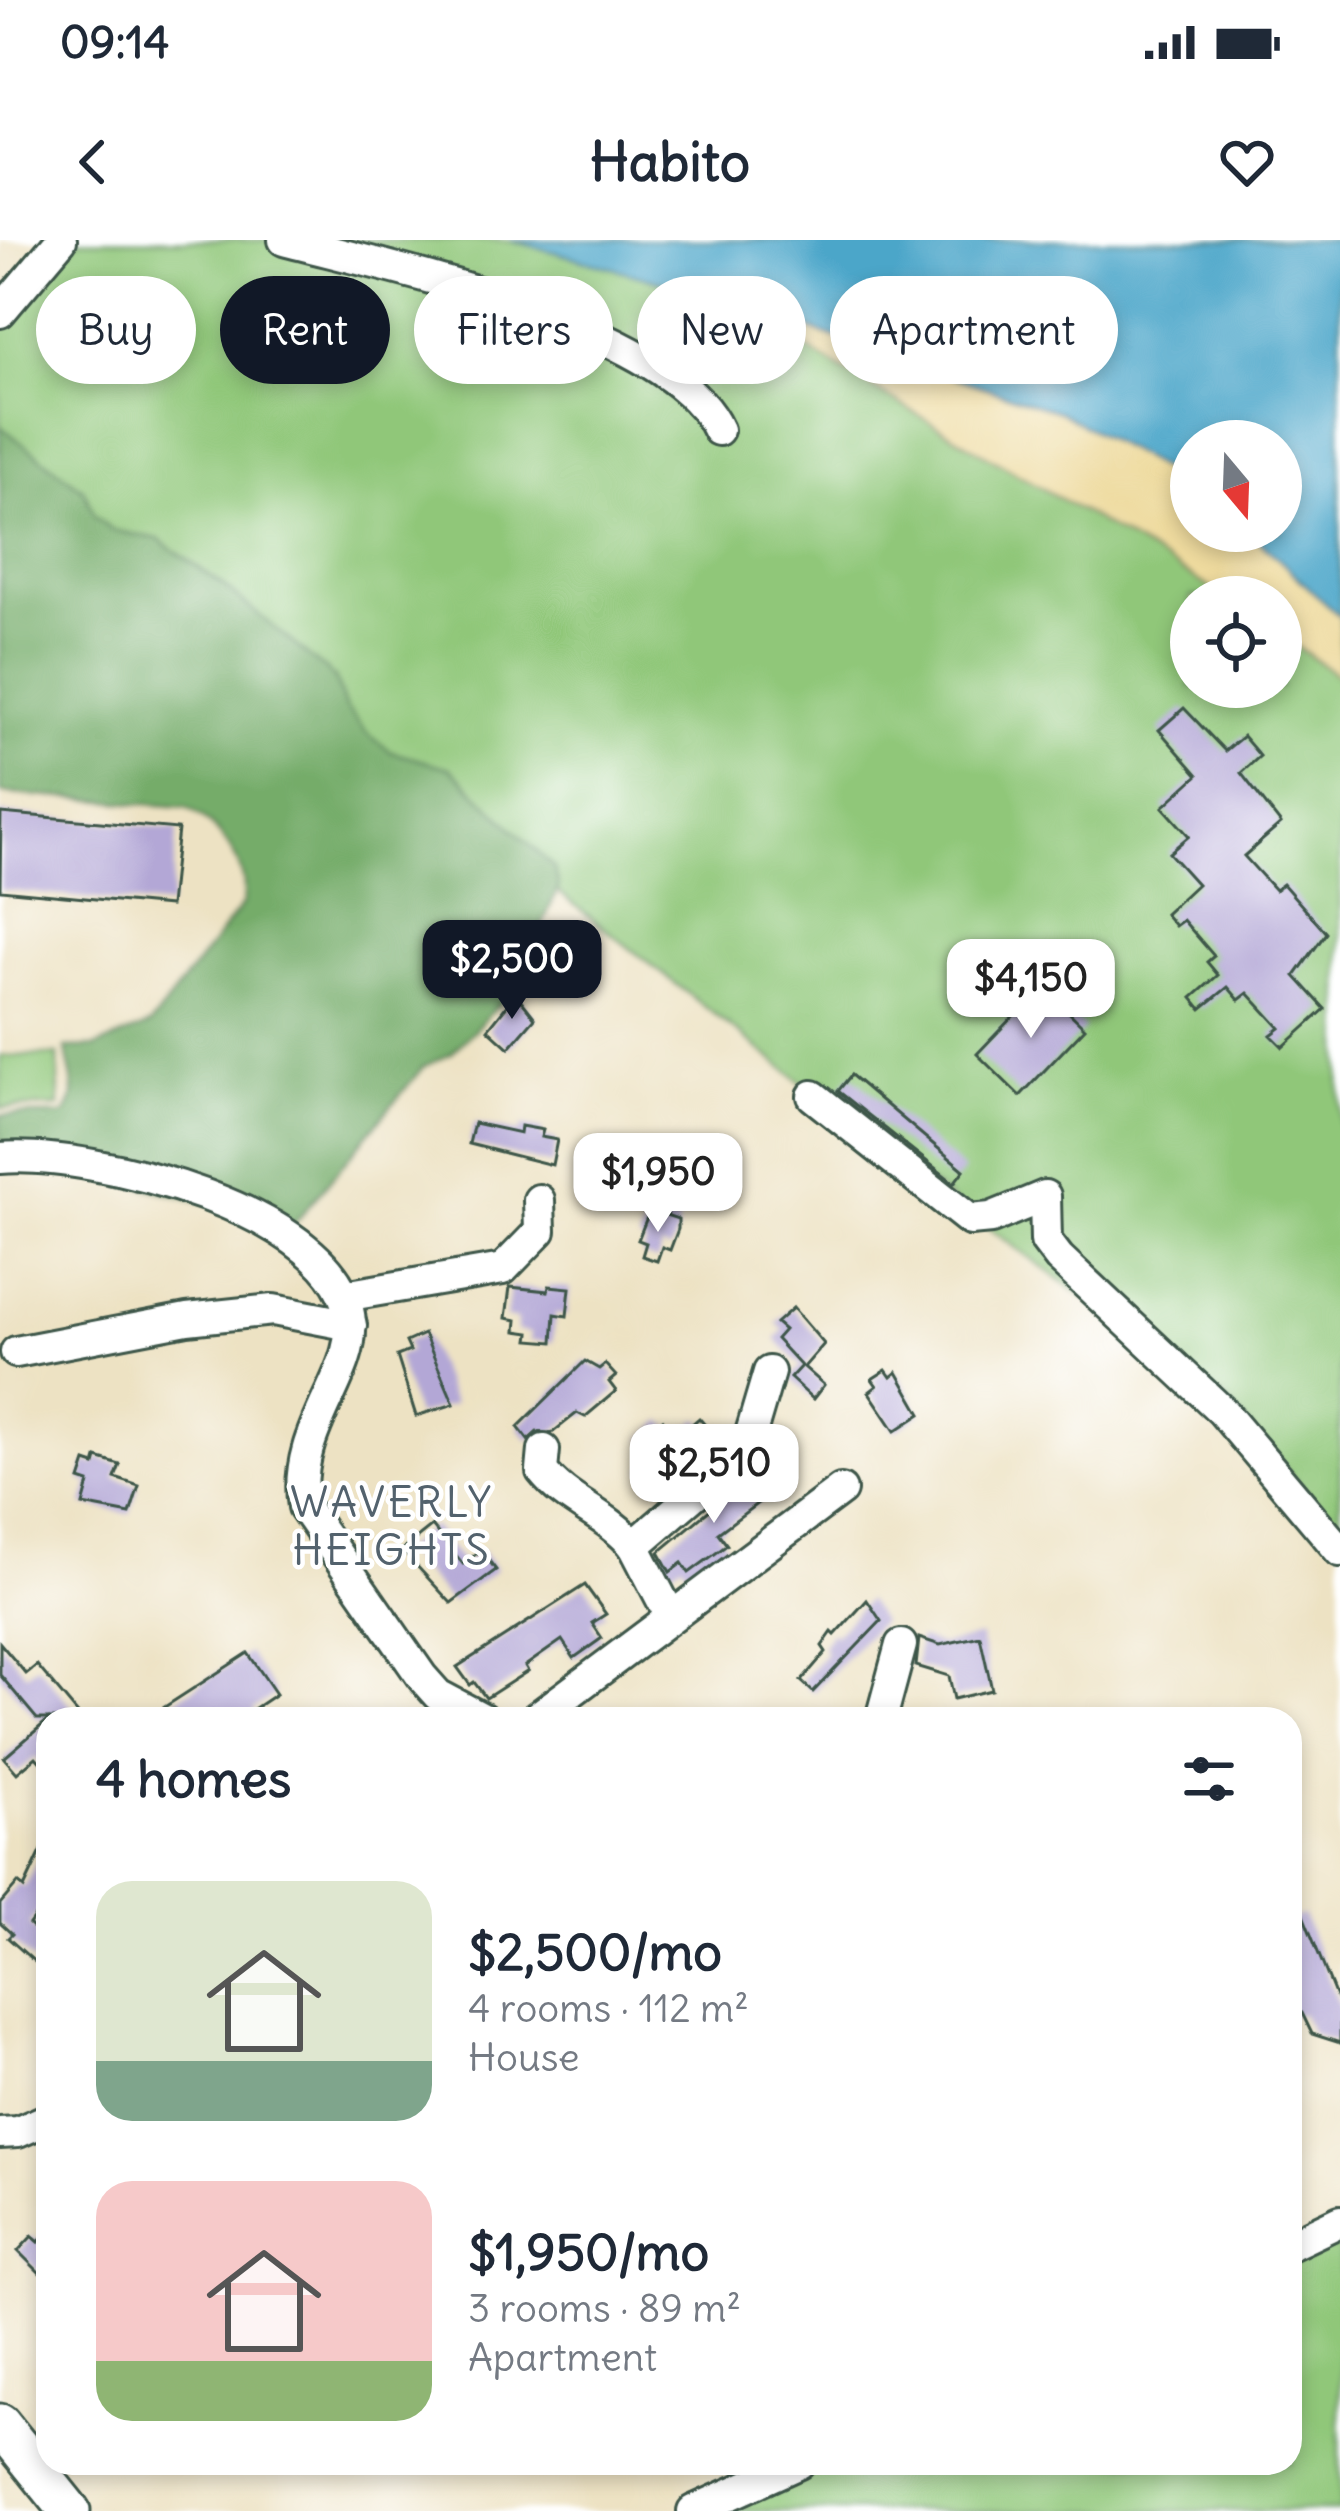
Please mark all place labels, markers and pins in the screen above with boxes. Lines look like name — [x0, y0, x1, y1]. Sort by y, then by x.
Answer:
pin: $2,500 — [414, 920, 610, 1022]
pin: $4,150 — [933, 939, 1129, 1041]
pin: $1,950 — [560, 1133, 756, 1235]
pin: $2,510 — [616, 1424, 812, 1526]

